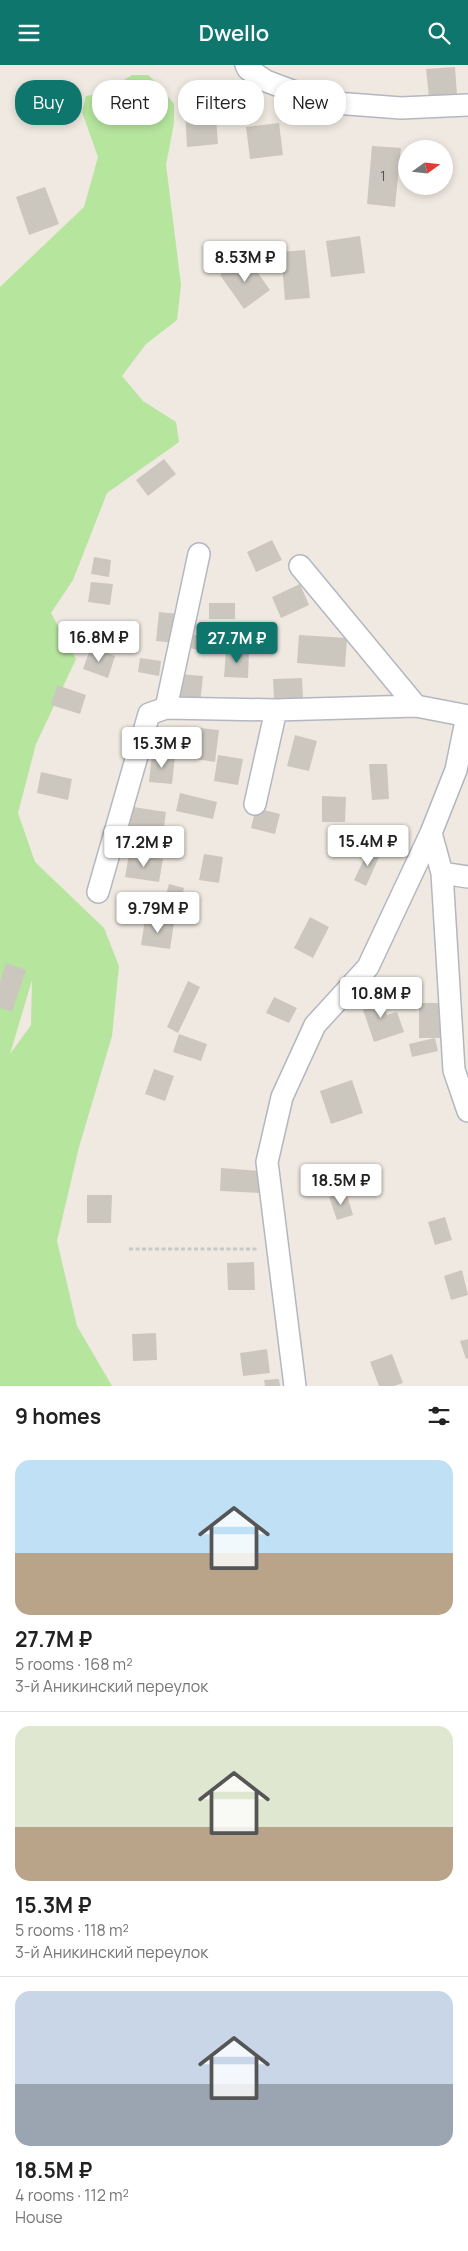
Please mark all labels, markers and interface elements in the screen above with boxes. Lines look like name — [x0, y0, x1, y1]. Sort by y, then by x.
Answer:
text: Dwello — [199, 18, 269, 48]
icon: menu — [15, 19, 43, 47]
icon: search — [425, 19, 453, 47]
chip: Buy — [15, 80, 82, 125]
chip: Rent — [92, 80, 168, 125]
chip: Filters — [178, 80, 264, 125]
chip: New — [274, 80, 346, 125]
north arrow — [398, 140, 452, 195]
map controls — [398, 140, 453, 195]
house number: 1 — [380, 166, 386, 185]
pin: 8.53M ₽ — [199, 241, 291, 283]
text: 8.53M ₽ — [214, 246, 276, 268]
pin: 16.8M ₽ — [53, 621, 145, 663]
pin: 27.7M ₽ — [191, 621, 283, 664]
text: 16.8M ₽ — [69, 626, 129, 648]
text: 27.7M ₽ — [207, 627, 267, 649]
pin: 15.3M ₽ — [116, 727, 208, 769]
text: 15.3M ₽ — [133, 732, 191, 754]
pin: 17.2M ₽ — [98, 825, 190, 868]
pin: 15.4M ₽ — [322, 825, 414, 867]
text: 15.4M ₽ — [339, 830, 397, 852]
text: 17.2M ₽ — [115, 831, 173, 853]
pin: 9.79M ₽ — [112, 891, 204, 934]
text: 9.79M ₽ — [127, 897, 189, 919]
pin: 10.8M ₽ — [335, 977, 427, 1019]
text: 10.8M ₽ — [351, 982, 411, 1004]
pin: 18.5M ₽ — [295, 1163, 387, 1206]
text: 18.5M ₽ — [312, 1169, 370, 1191]
text: 9 homes — [15, 1402, 101, 1430]
icon: filters — [425, 1402, 453, 1430]
icon: home — [189, 1493, 279, 1583]
text: 27.7M ₽ — [15, 1625, 92, 1653]
text: 5 rooms · 168 m² — [15, 1653, 133, 1675]
text: 3-й Аникинский переулок — [15, 1675, 208, 1697]
icon: home — [189, 1758, 279, 1848]
text: 15.3M ₽ — [15, 1891, 92, 1919]
text: 5 rooms · 118 m² — [15, 1919, 129, 1941]
text: 3-й Аникинский переулок — [15, 1941, 208, 1963]
icon: home — [189, 2023, 279, 2113]
text: 18.5M ₽ — [15, 2156, 92, 2184]
text: 4 rooms · 112 m² — [15, 2184, 129, 2206]
text: House — [15, 2206, 63, 2228]

